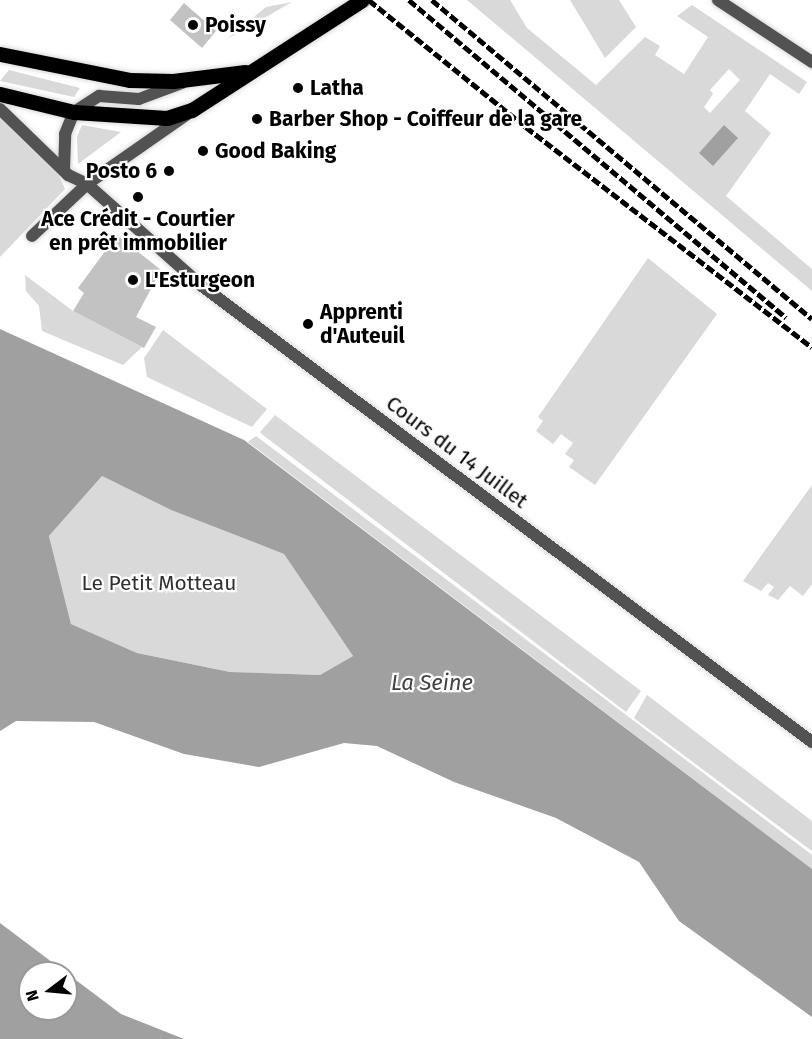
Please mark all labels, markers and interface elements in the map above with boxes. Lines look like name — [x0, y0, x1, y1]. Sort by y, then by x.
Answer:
place label: Poissy — [205, 12, 266, 38]
marker: Poissy — [186, 18, 200, 32]
place label: Latha — [310, 75, 364, 101]
marker: Latha — [291, 81, 305, 95]
place label: Barber Shop - Coiffeur de la gare — [269, 106, 582, 132]
marker: Barber Shop - Coiffeur de la gare — [250, 112, 264, 126]
place label: Good Baking — [215, 138, 336, 164]
marker: Good Baking — [196, 144, 210, 158]
place label: Posto 6 — [86, 158, 157, 184]
marker: Posto 6 — [162, 164, 176, 178]
marker: Ace Crédit - Courtier en prêt immobilier — [131, 190, 145, 204]
place label: Ace Crédit - Courtier en prêt immobilier — [41, 206, 235, 256]
place label: L'Esturgeon — [145, 267, 255, 293]
marker: L'Esturgeon — [126, 273, 140, 287]
place label: Apprenti d'Auteuil — [320, 299, 405, 349]
marker: Apprenti d'Auteuil — [301, 317, 315, 331]
street label: Cours du 14 Juillet — [381, 391, 533, 513]
park label: Le Petit Motteau — [82, 570, 236, 596]
water label: La Seine — [391, 670, 473, 696]
north arrow — [18, 961, 78, 1021]
text: N — [22, 988, 43, 1003]

